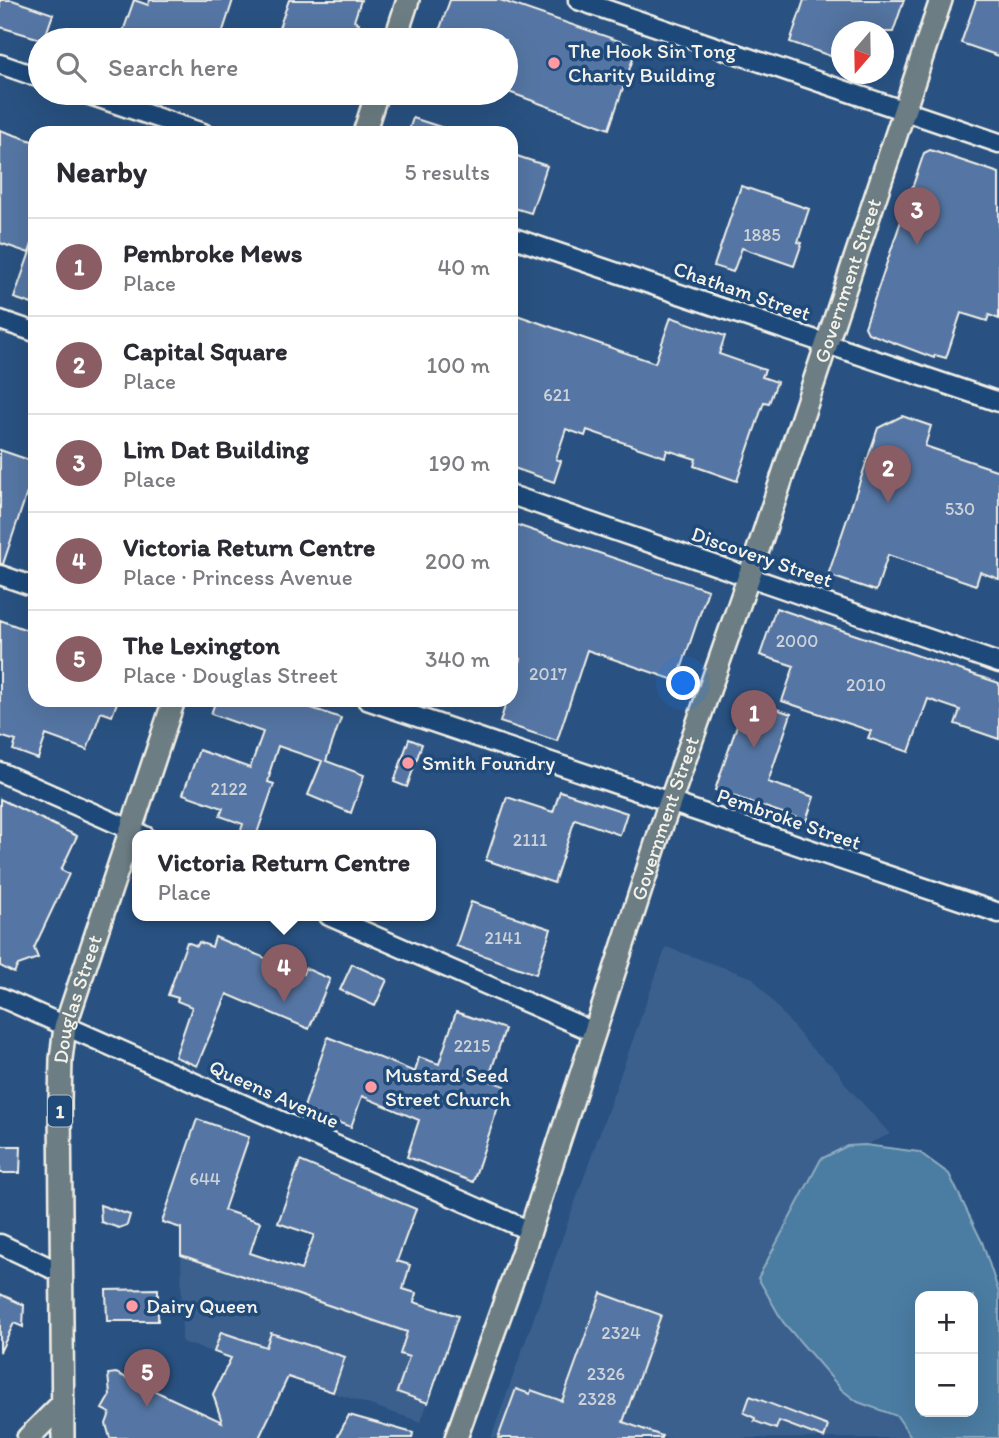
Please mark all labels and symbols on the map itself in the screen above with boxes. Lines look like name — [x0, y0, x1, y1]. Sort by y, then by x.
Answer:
north arrow — [831, 21, 894, 84]
place label: The Hook Sin Tong Charity Building — [568, 38, 736, 87]
marker: The Hook Sin Tong Charity Building — [546, 55, 562, 71]
pin: 3 — [894, 187, 940, 245]
street label: Government Street — [808, 195, 886, 366]
house number: 1885 — [743, 224, 781, 246]
street label: Chatham Street — [670, 255, 814, 326]
house number: 621 — [543, 384, 571, 406]
pin: 2 — [865, 445, 911, 503]
house number: 530 — [945, 498, 975, 520]
street label: Discovery Street — [688, 521, 836, 592]
house number: 2000 — [776, 630, 818, 652]
house number: 2017 — [529, 663, 567, 685]
your location — [666, 666, 700, 700]
house number: 2010 — [846, 674, 886, 696]
pin: 1 — [731, 690, 777, 748]
street label: Government Street — [625, 733, 704, 904]
place label: Smith Foundry — [422, 750, 555, 775]
marker: Smith Foundry — [400, 755, 416, 771]
house number: 2122 — [211, 778, 248, 800]
street label: Pembroke Street — [714, 782, 864, 855]
house number: 2111 — [513, 829, 547, 851]
house number: 2141 — [485, 927, 522, 949]
street label: Douglas Street — [48, 931, 107, 1065]
pin: 4 — [261, 944, 307, 1002]
house number: 2215 — [454, 1035, 490, 1057]
street label: Queens Avenue — [205, 1054, 343, 1133]
place label: Mustard Seed Street Church — [385, 1062, 511, 1111]
marker: Mustard Seed Street Church — [363, 1079, 379, 1095]
road number: 1 — [48, 1096, 72, 1126]
house number: 644 — [189, 1168, 221, 1190]
place label: Dairy Queen — [146, 1293, 258, 1318]
marker: Dairy Queen — [124, 1298, 140, 1314]
house number: 2324 — [601, 1322, 641, 1344]
pin: 5 — [124, 1349, 170, 1407]
house number: 2326 — [587, 1363, 625, 1385]
house number: 2328 — [578, 1388, 616, 1410]

